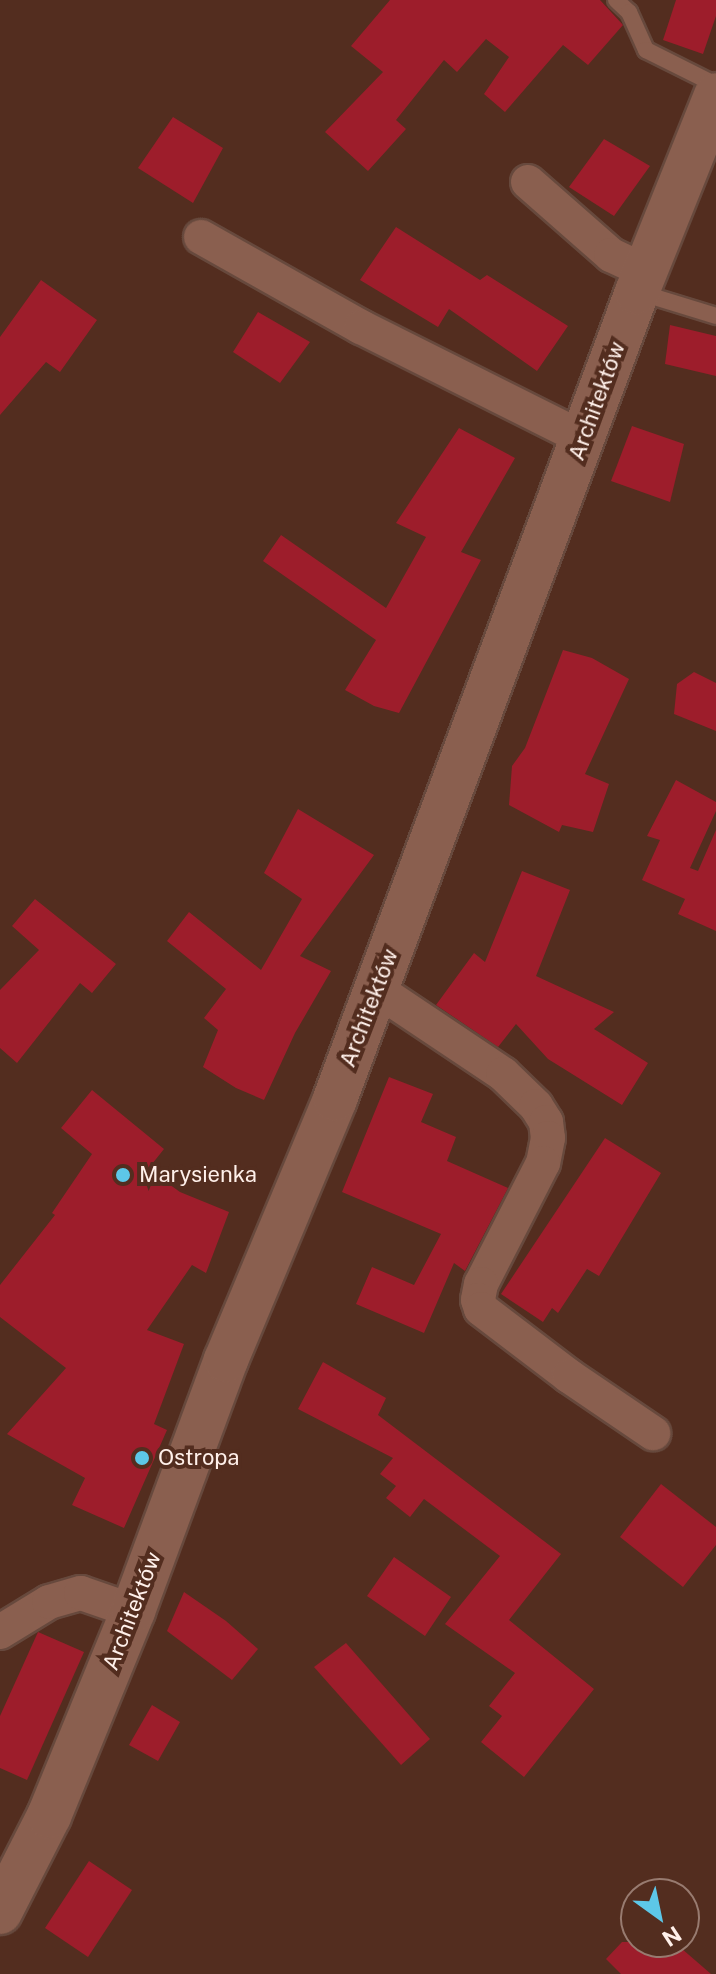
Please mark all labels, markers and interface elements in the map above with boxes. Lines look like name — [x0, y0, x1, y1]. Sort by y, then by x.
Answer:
street label: Architektów — [563, 338, 631, 464]
street label: Architektów — [334, 945, 404, 1071]
place label: Marysienka — [139, 1162, 257, 1188]
marker: Marysienka — [114, 1166, 132, 1184]
place label: Ostropa — [158, 1445, 239, 1471]
marker: Ostropa — [133, 1449, 151, 1467]
street label: Architektów — [97, 1548, 167, 1674]
north arrow — [620, 1878, 700, 1958]
text: N — [658, 1921, 686, 1952]

